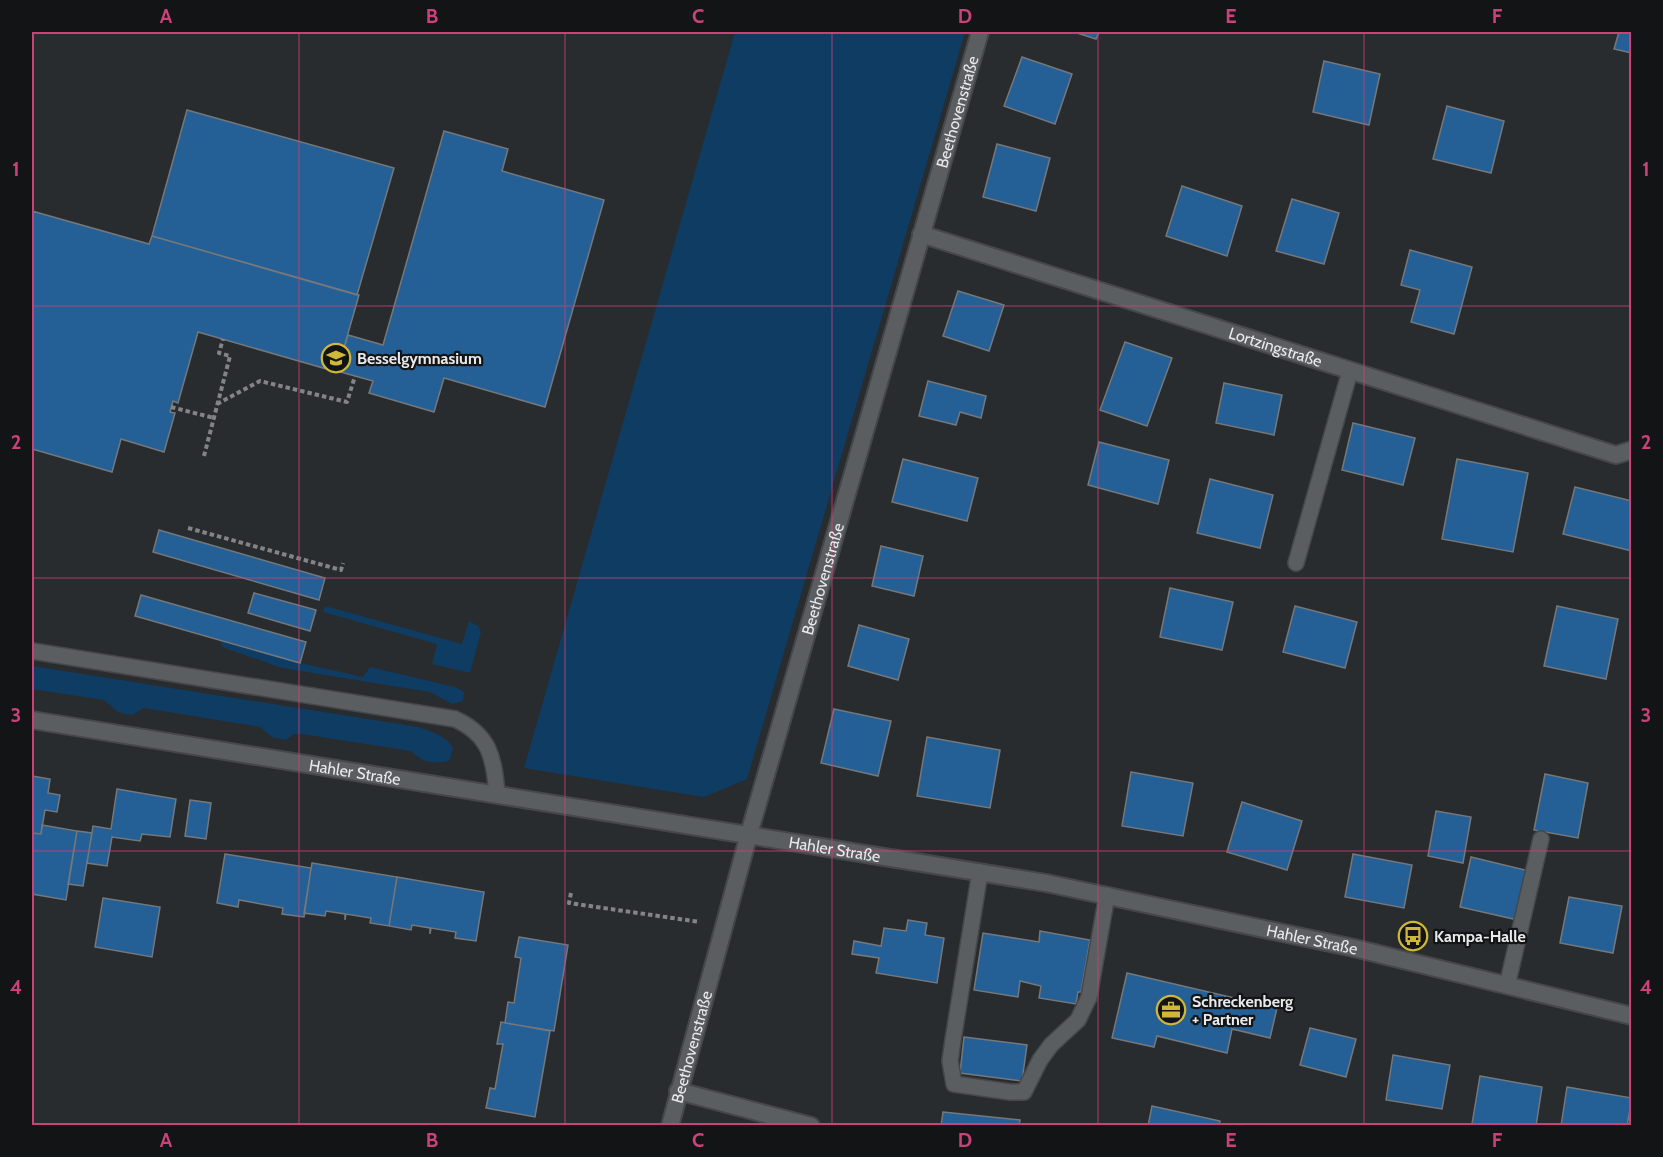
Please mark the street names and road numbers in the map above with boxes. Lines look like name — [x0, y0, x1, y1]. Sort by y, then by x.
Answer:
street label: Beethovenstraße — [932, 54, 982, 170]
street label: Lortzingstraße — [1226, 323, 1325, 370]
street label: Beethovenstraße — [797, 521, 848, 637]
street label: Hahler Straße — [308, 755, 402, 789]
street label: Hahler Straße — [787, 832, 882, 866]
street label: Hahler Straße — [1265, 920, 1359, 958]
street label: Beethovenstraße — [667, 989, 716, 1105]

